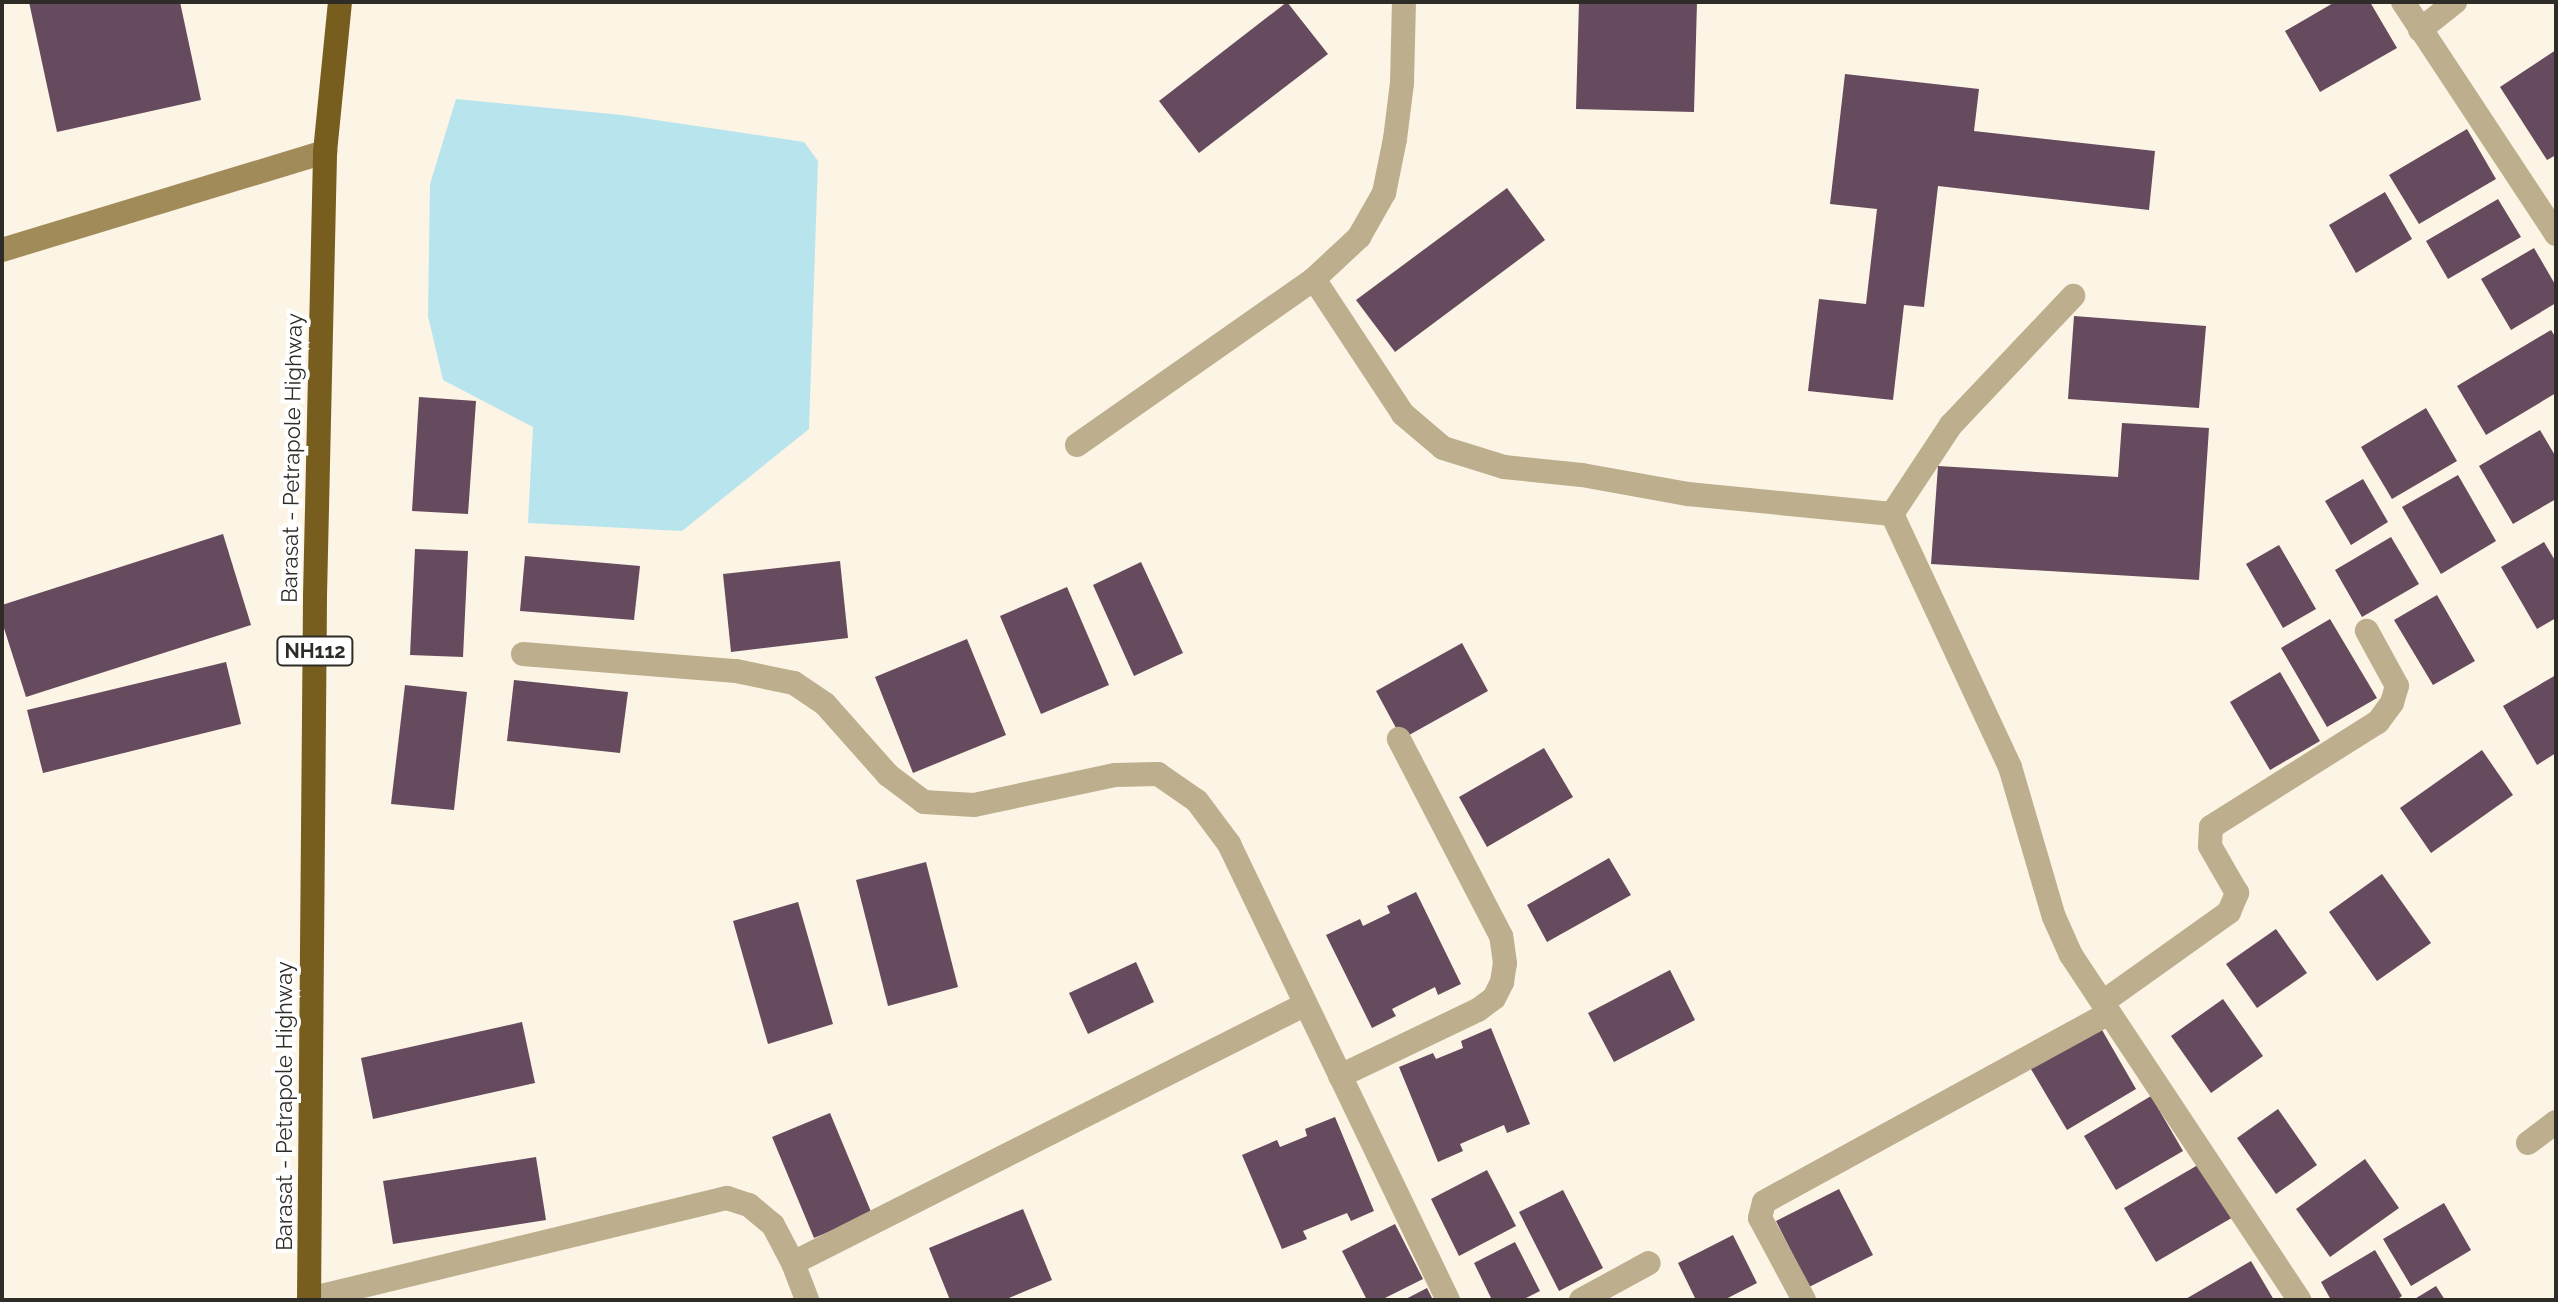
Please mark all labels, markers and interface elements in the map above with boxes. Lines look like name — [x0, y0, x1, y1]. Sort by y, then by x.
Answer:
street label: Barasat - Petrapole Highway — [276, 313, 308, 603]
road number: NH112 — [275, 635, 355, 667]
street label: Barasat - Petrapole Highway — [272, 961, 298, 1251]

